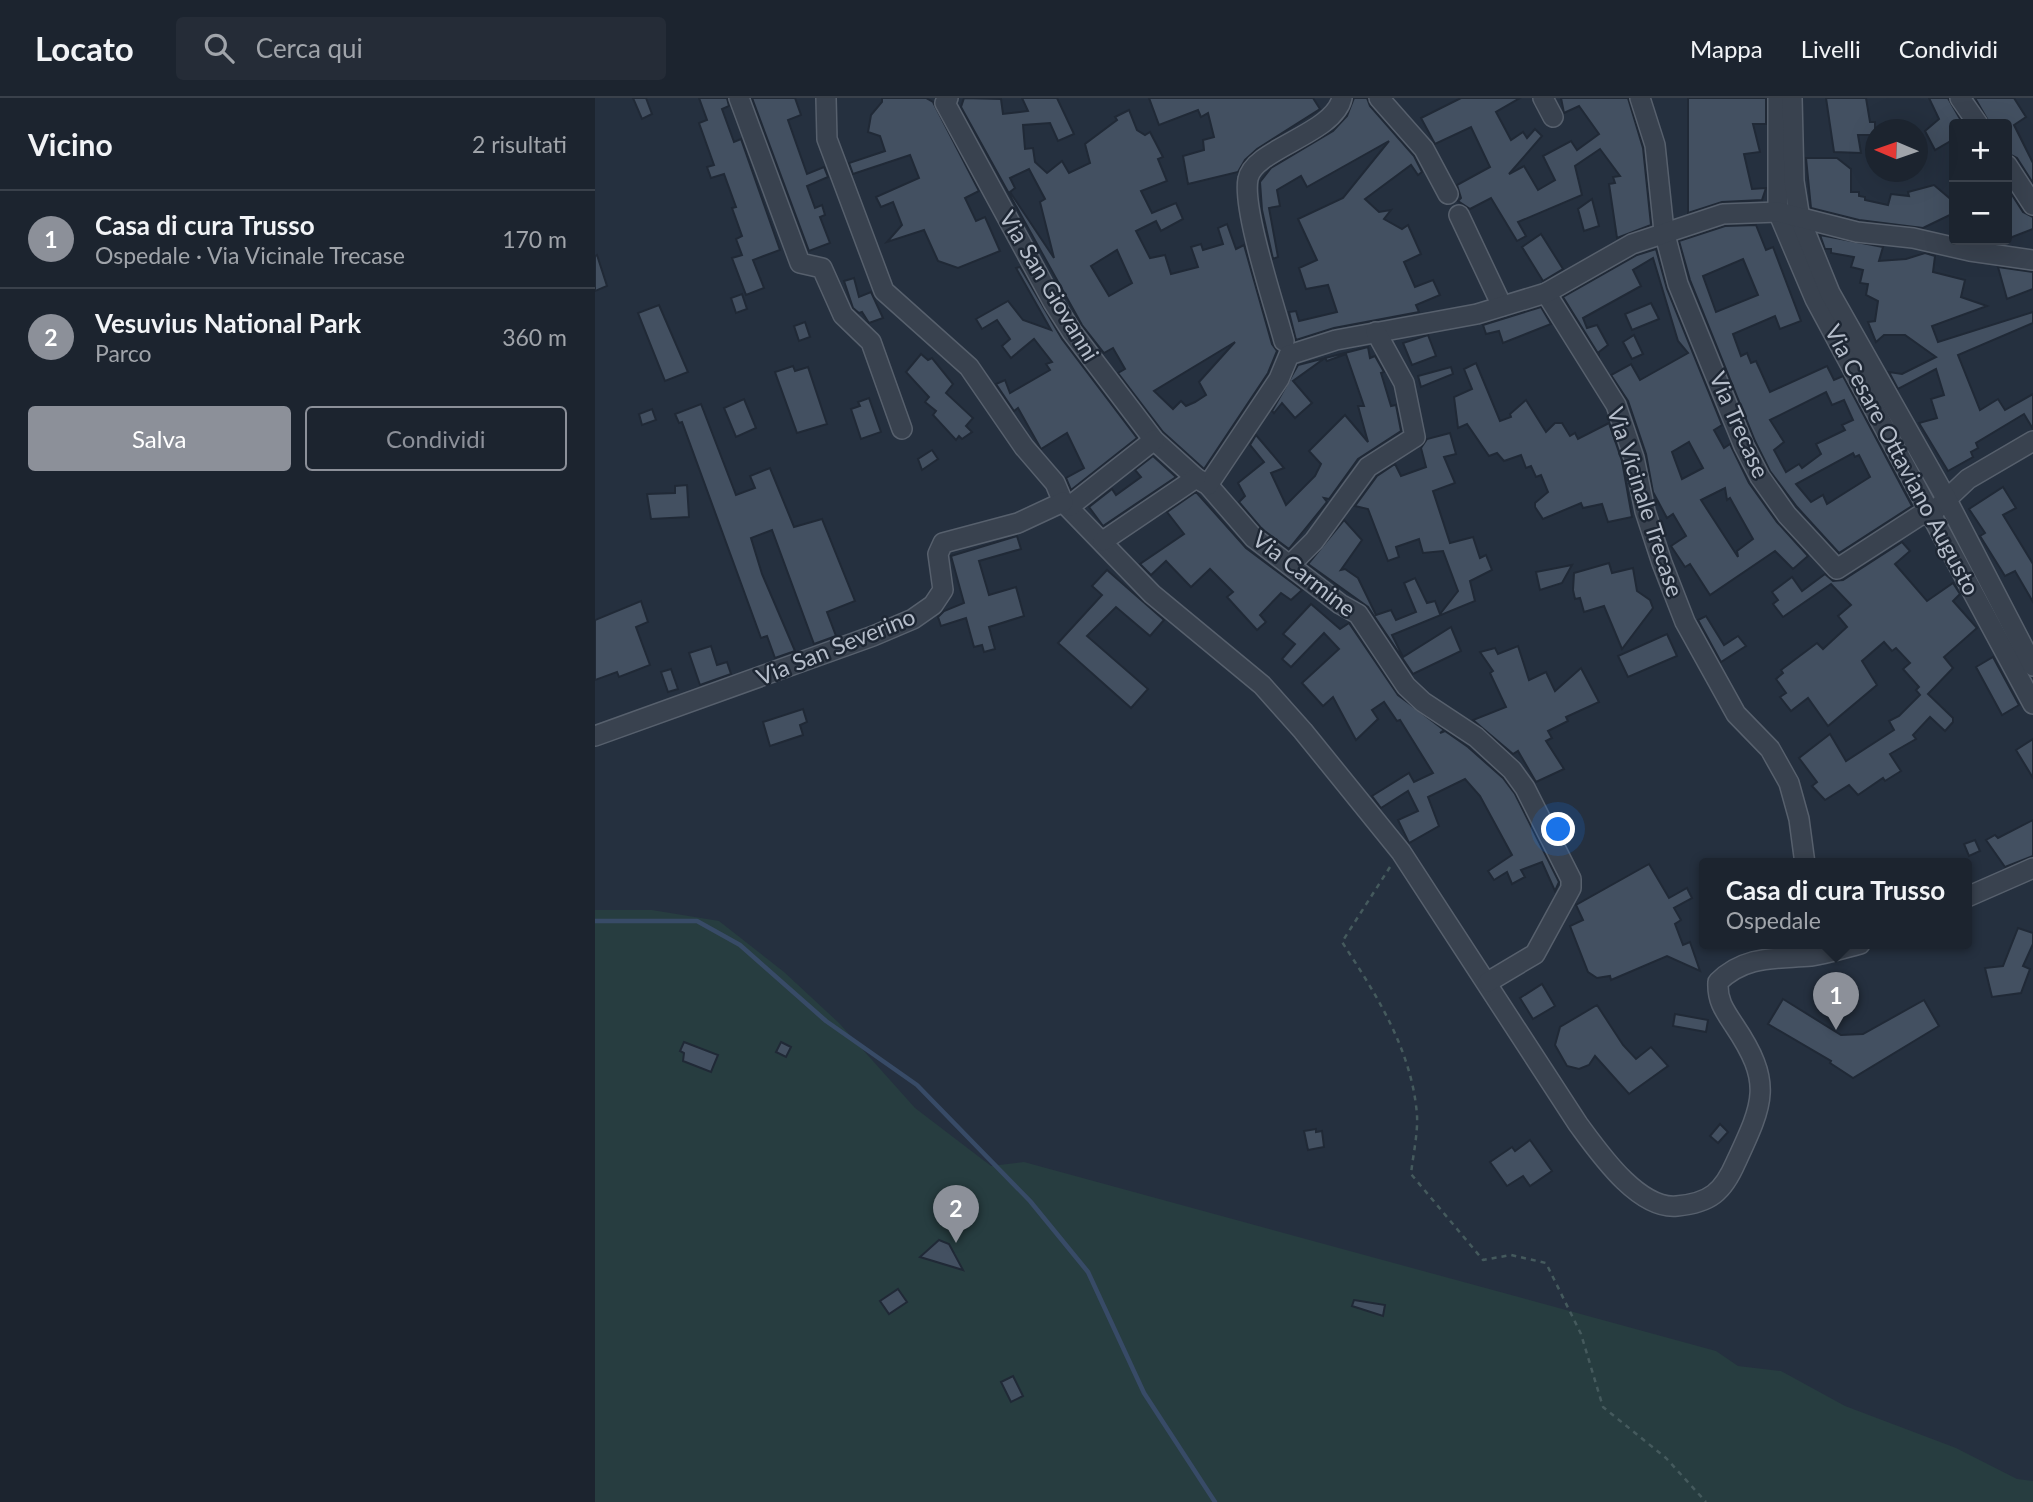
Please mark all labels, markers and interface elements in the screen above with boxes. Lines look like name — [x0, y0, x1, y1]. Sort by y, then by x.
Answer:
search box — [176, 17, 666, 80]
text: Locato — [35, 28, 134, 68]
icon: search — [200, 29, 238, 67]
text: Cerca qui — [256, 32, 363, 64]
text: Mappa — [1690, 34, 1763, 63]
text: Livelli — [1801, 34, 1861, 63]
text: Condividi — [1899, 34, 1998, 63]
north arrow — [1865, 119, 1928, 182]
map controls — [1949, 119, 2012, 245]
button: + — [1949, 119, 2012, 182]
text: Vicino — [28, 126, 113, 162]
text: 2 risultati — [472, 130, 567, 158]
button: − — [1949, 182, 2012, 245]
street label: Via San Giovanni — [994, 205, 1106, 366]
text: Casa di cura Trusso — [95, 209, 315, 241]
text: 1 — [44, 225, 58, 253]
text: 170 m — [502, 225, 567, 253]
text: Ospedale · Via Vicinale Trecase — [95, 241, 405, 269]
text: Vesuvius National Park — [95, 307, 361, 339]
street label: Via Cesare Ottaviano Augusto — [1820, 320, 1986, 600]
text: 2 — [44, 323, 58, 351]
text: 360 m — [502, 323, 567, 351]
text: Parco — [95, 339, 152, 367]
street label: Via Trecase — [1704, 367, 1776, 482]
street label: Via Vicinale Trecase — [1602, 403, 1690, 600]
button: Salva — [28, 406, 291, 471]
button: Condividi — [305, 406, 567, 471]
street label: Via Carmine — [1248, 524, 1362, 622]
street label: Via San Severino — [752, 602, 919, 691]
your location — [1541, 812, 1575, 846]
popup — [1699, 858, 1972, 949]
text: Casa di cura Trusso — [1726, 874, 1945, 906]
text: Ospedale — [1726, 906, 1821, 934]
pin: 1 — [1813, 972, 1859, 1030]
pin: 2 — [933, 1185, 979, 1243]

